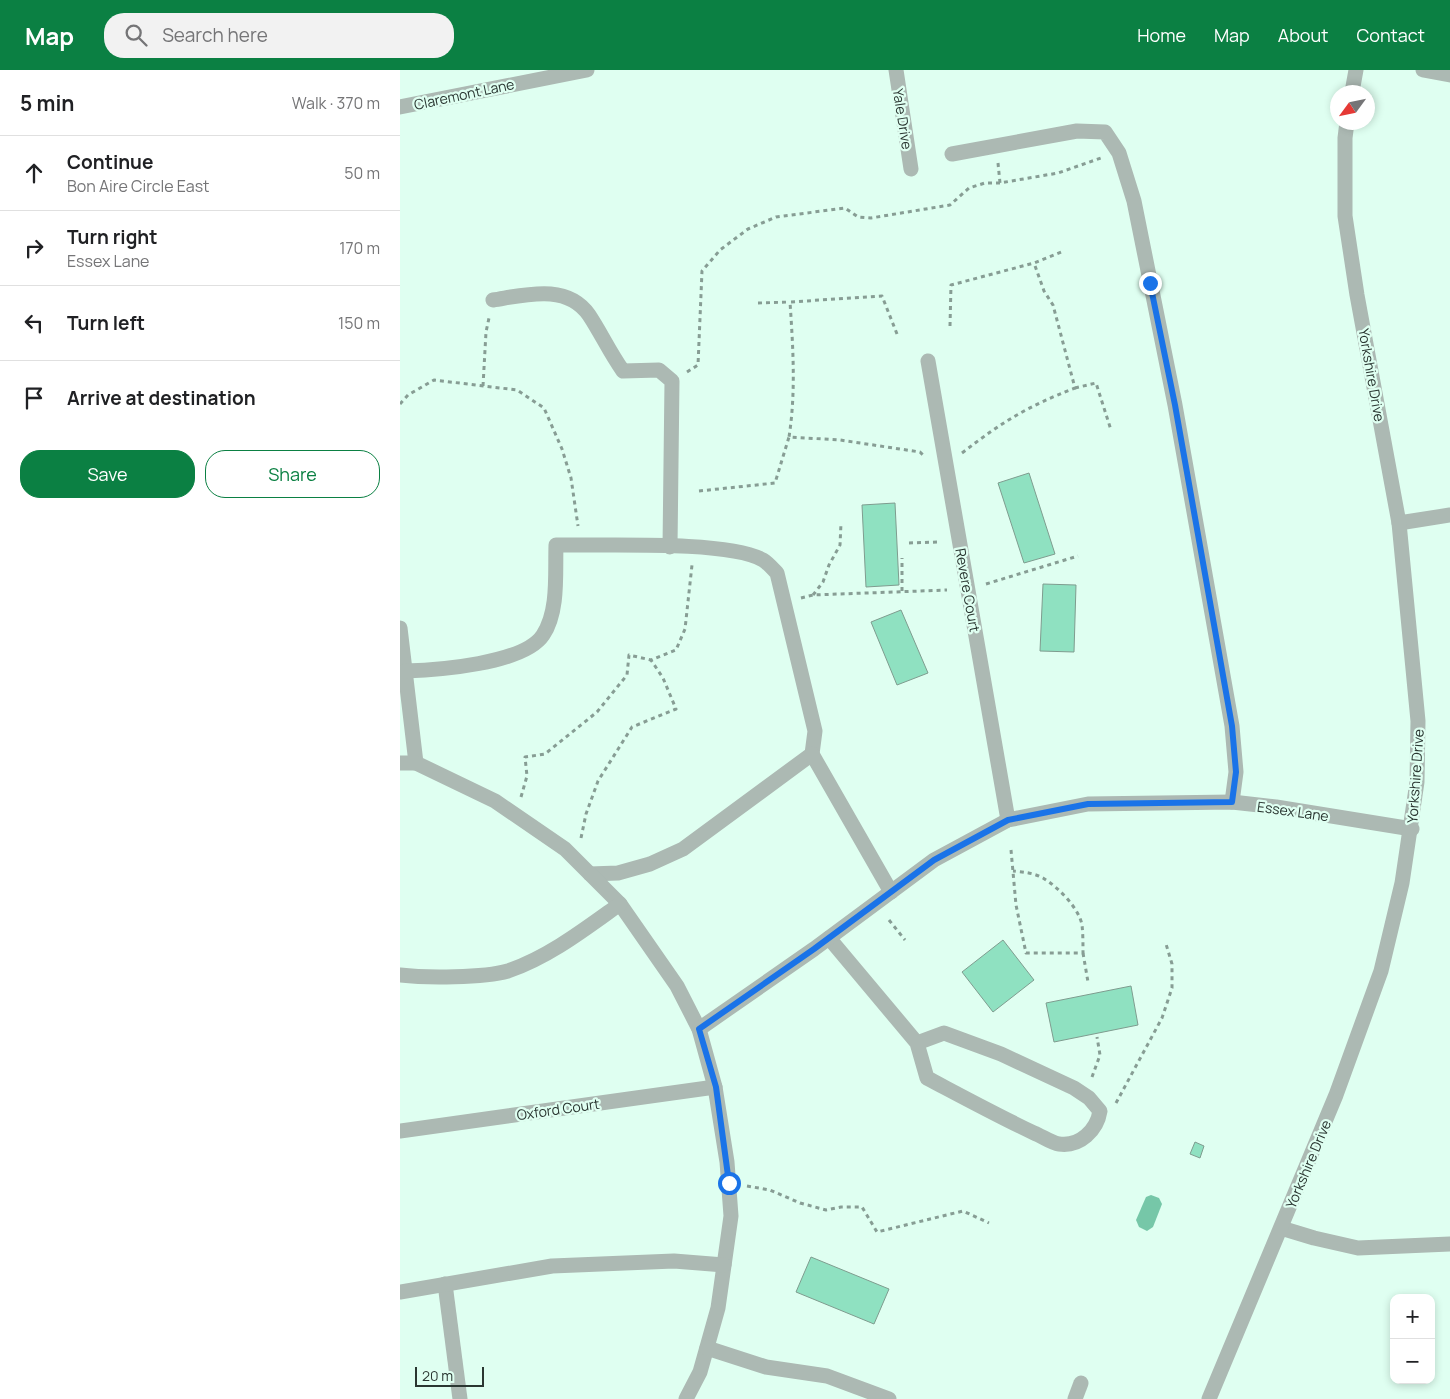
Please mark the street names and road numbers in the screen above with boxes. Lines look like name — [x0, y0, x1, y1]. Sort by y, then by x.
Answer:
street label: Claremont Lane — [412, 74, 516, 114]
street label: Yale Drive — [889, 87, 917, 151]
street label: Yorkshire Drive — [1354, 327, 1390, 423]
street label: Revere Court — [951, 547, 985, 634]
street label: Yorkshire Drive — [1402, 728, 1428, 824]
street label: Essex Lane — [1256, 797, 1330, 825]
street label: Oxford Court — [515, 1094, 601, 1124]
street label: Yorkshire Drive — [1281, 1117, 1335, 1211]

